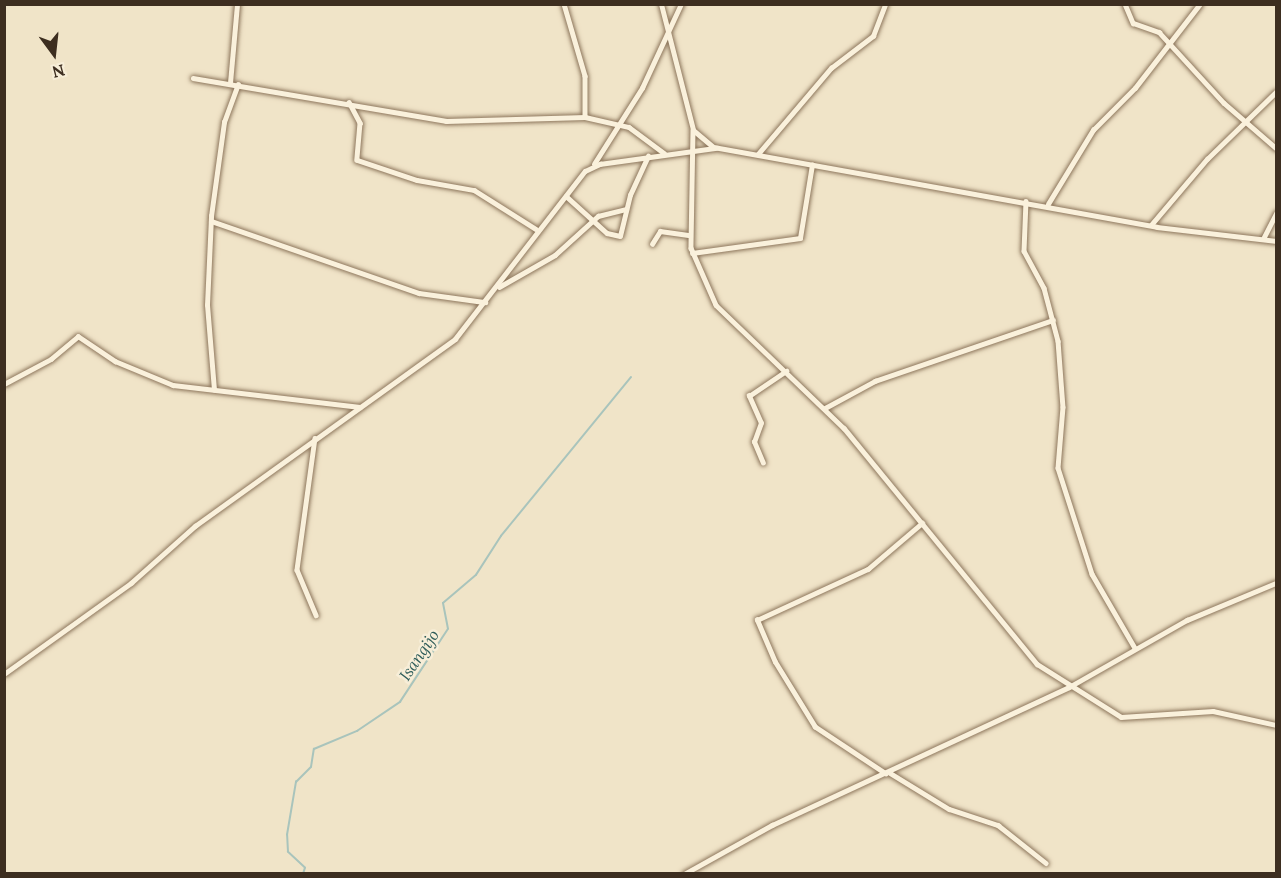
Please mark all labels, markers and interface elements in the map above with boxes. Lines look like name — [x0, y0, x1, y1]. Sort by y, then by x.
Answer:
north arrow — [24, 24, 84, 84]
text: N — [50, 60, 67, 83]
water label: Isangijo — [395, 626, 443, 684]

